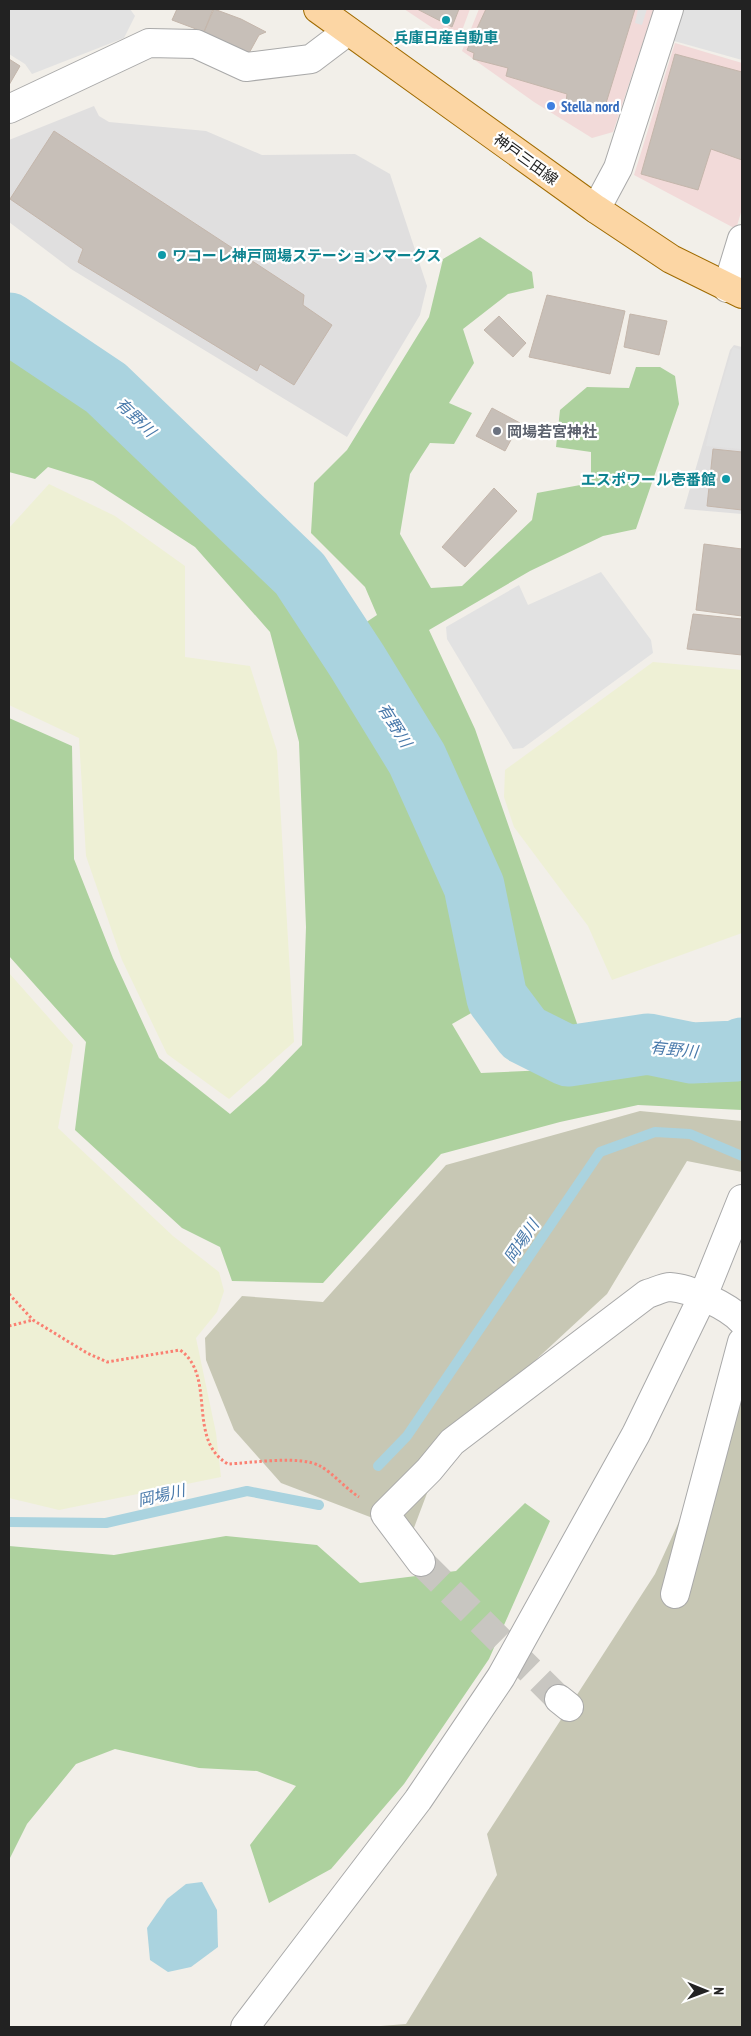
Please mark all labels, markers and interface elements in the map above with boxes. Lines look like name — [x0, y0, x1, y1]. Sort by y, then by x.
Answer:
marker: 兵庫日産自動車 — [440, 14, 452, 26]
place label: 兵庫日産自動車 — [393, 28, 499, 47]
place label: Stella nord — [561, 97, 620, 116]
marker: Stella nord — [545, 100, 557, 112]
street label: 神戸三田線 — [490, 129, 562, 189]
place label: ワコーレ神戸岡場ステーションマークス — [172, 246, 441, 265]
marker: ワコーレ神戸岡場ステーションマークス — [156, 249, 168, 261]
water label: 有野川 — [112, 393, 162, 442]
place label: 岡場若宮神社 — [507, 422, 597, 441]
marker: 岡場若宮神社 — [491, 425, 503, 437]
place label: エスポワール壱番館 — [581, 470, 716, 489]
marker: エスポワール壱番館 — [720, 473, 732, 485]
water label: 有野川 — [374, 699, 417, 752]
water label: 有野川 — [649, 1037, 701, 1062]
water label: 岡場川 — [499, 1214, 544, 1266]
water label: 岡場川 — [135, 1479, 189, 1510]
north arrow — [681, 1966, 731, 2016]
text: N — [710, 1987, 728, 1995]

